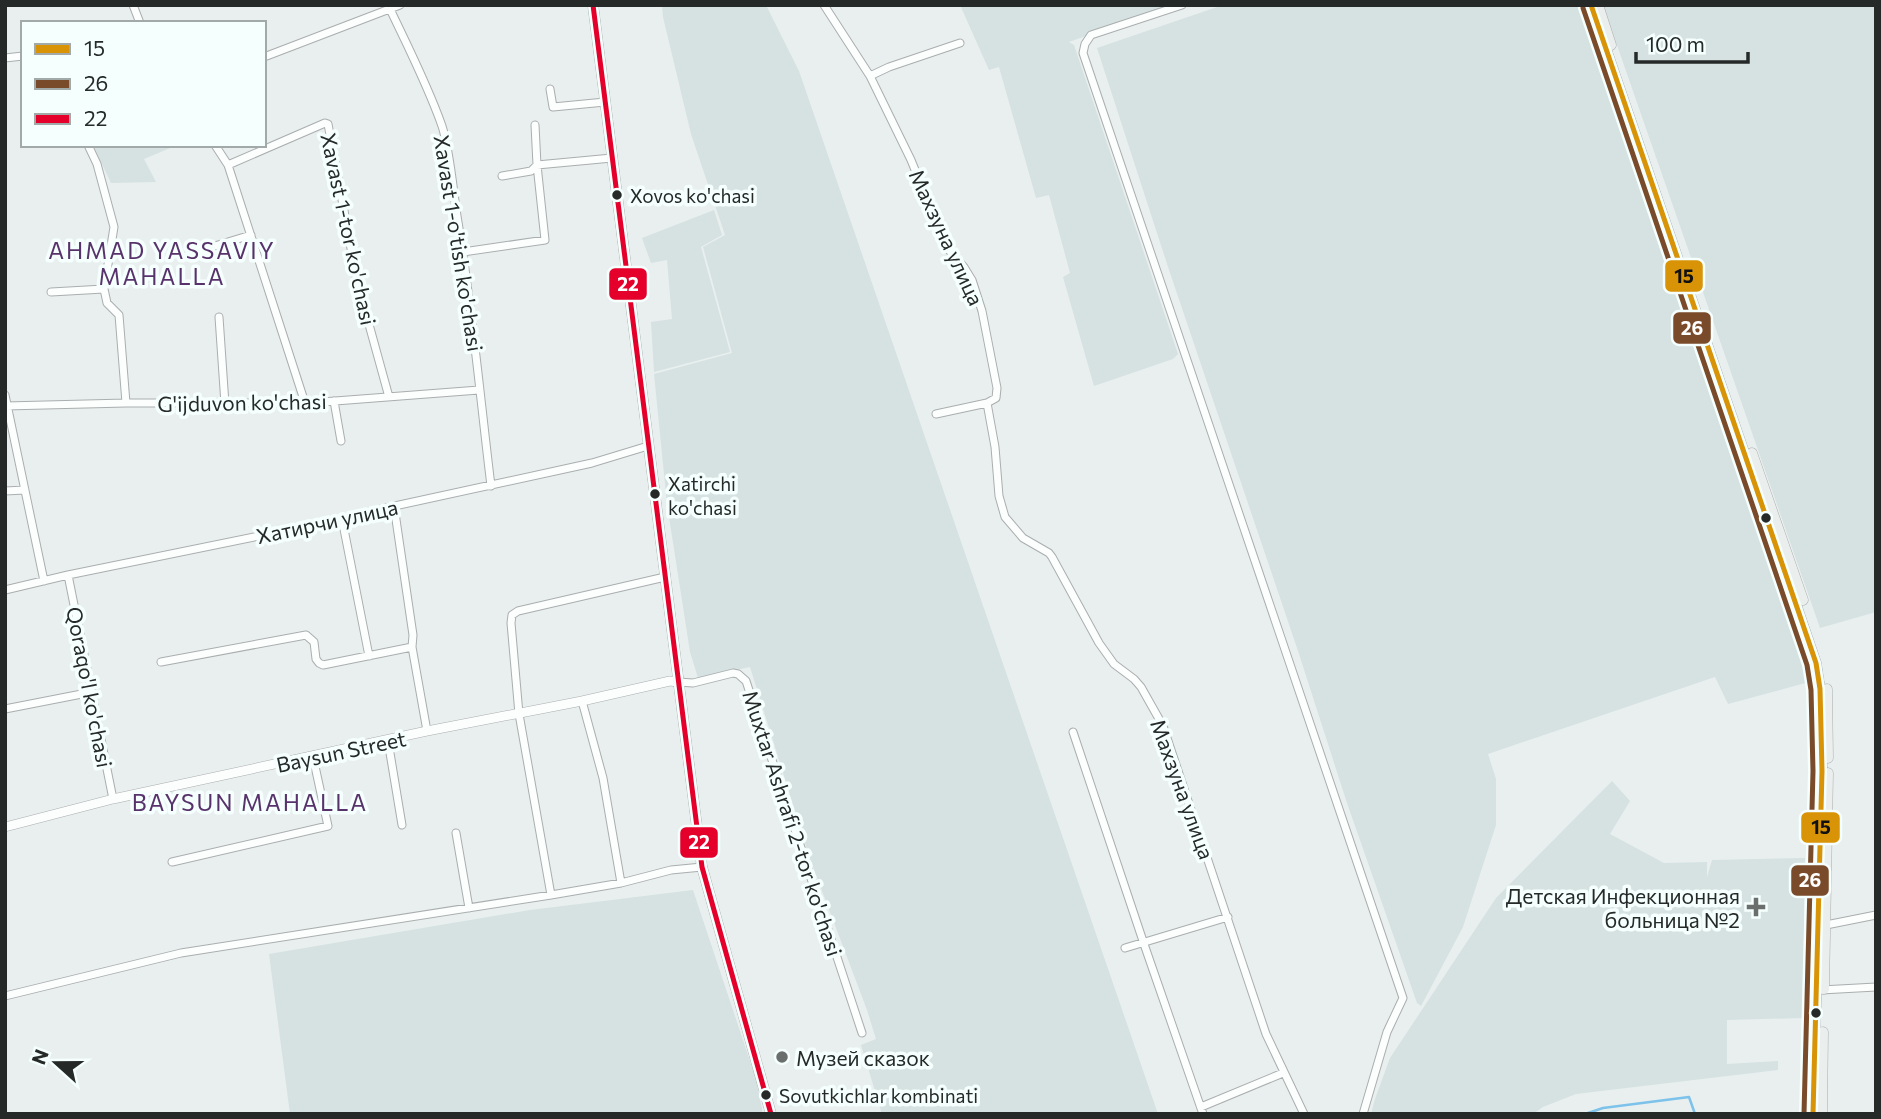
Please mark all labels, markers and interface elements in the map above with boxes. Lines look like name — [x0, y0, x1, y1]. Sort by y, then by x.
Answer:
legend — [21, 21, 266, 147]
scale bar — [1636, 21, 1748, 65]
text: 100 m — [1646, 31, 1705, 56]
text: 15 — [84, 35, 105, 60]
text: 26 — [84, 70, 108, 95]
text: 22 — [84, 105, 107, 130]
street label: Xavast 1-tor ko'chasi — [316, 131, 382, 327]
street label: Xavast 1-o'tish ko'chasi — [430, 133, 488, 353]
street label: Махзуна улица — [905, 165, 989, 309]
place label: Xovos ko'chasi — [630, 184, 755, 207]
marker: Xovos ko'chasi — [610, 188, 624, 202]
district label: AHMAD YASSAVIY MAHALLA — [48, 236, 276, 290]
line badge: 15 — [1664, 259, 1704, 293]
text: 15 — [1674, 264, 1694, 287]
line badge: 22 — [608, 267, 648, 301]
text: 22 — [617, 272, 639, 295]
line badge: 26 — [1672, 311, 1712, 345]
text: 26 — [1681, 316, 1703, 339]
street label: G'ijduvon ko'chasi — [157, 388, 327, 416]
place label: Xatirchi ko'chasi — [668, 472, 737, 519]
marker: Xatirchi ko'chasi — [648, 487, 662, 501]
street label: Хатирчи улица — [254, 494, 400, 548]
unlabelled marker — [1759, 511, 1773, 525]
street label: Qoraqo'l ko'chasi — [62, 604, 118, 770]
street label: Muxtar Ashrafi 2-tor ko'chasi — [738, 687, 848, 959]
street label: Махзуна улица — [1146, 716, 1220, 862]
street label: Bаysun Street — [274, 725, 408, 777]
district label: BAYSUN MAHALLA — [132, 788, 368, 816]
line badge: 15 — [1800, 811, 1841, 844]
text: 15 — [1811, 815, 1831, 838]
line badge: 22 — [679, 826, 719, 859]
text: 22 — [688, 830, 710, 853]
line badge: 26 — [1790, 864, 1830, 897]
text: 26 — [1799, 868, 1821, 891]
place label: Детская Инфекционная больница №2 — [1506, 883, 1740, 932]
marker: Детская Инфекционная больница №2 — [1746, 897, 1766, 917]
unlabelled marker — [1809, 1006, 1823, 1020]
north arrow — [21, 1028, 91, 1098]
place label: Музей сказок — [796, 1045, 930, 1070]
text: N — [26, 1046, 53, 1068]
marker: Музей сказок — [774, 1049, 790, 1065]
place label: Sovutkichlar kombinati — [779, 1084, 978, 1107]
marker: Sovutkichlar kombinati — [759, 1088, 773, 1102]

